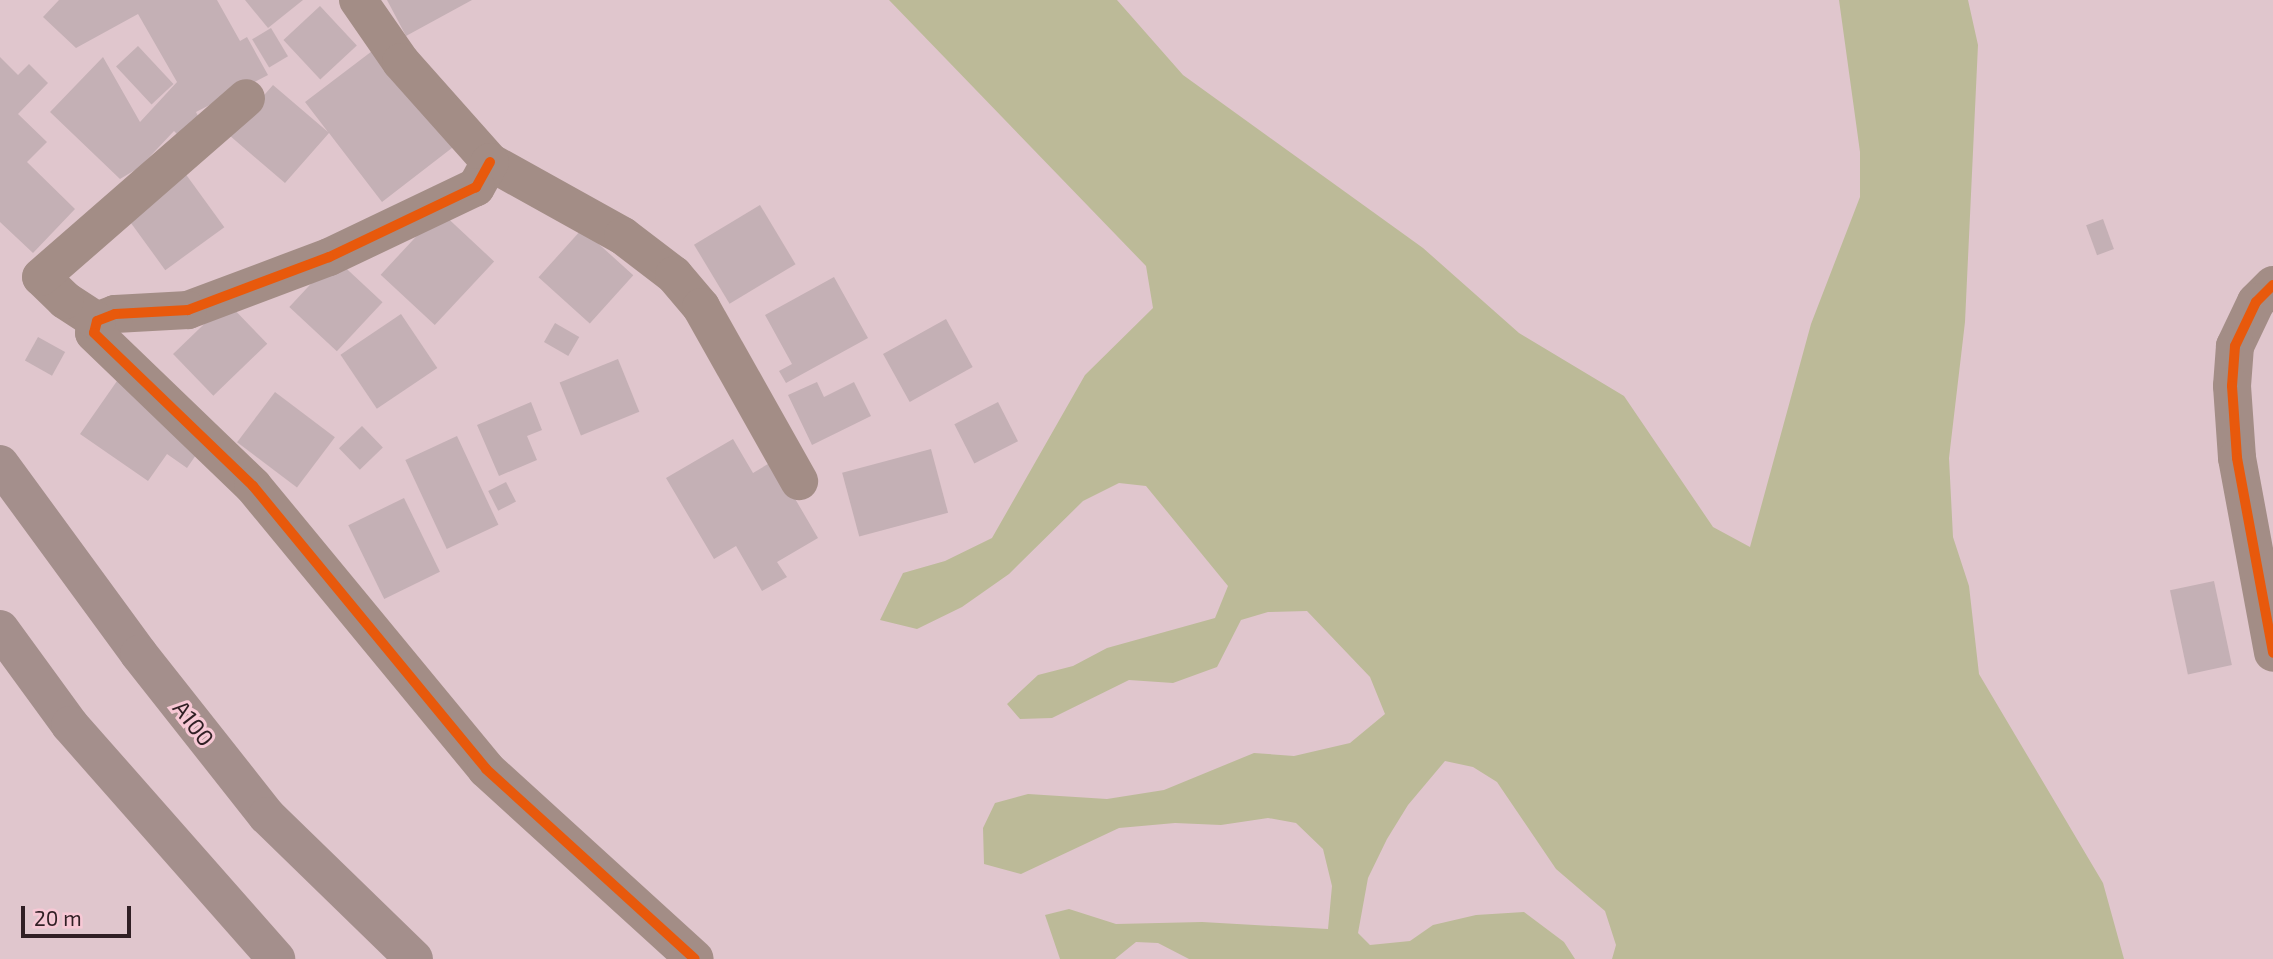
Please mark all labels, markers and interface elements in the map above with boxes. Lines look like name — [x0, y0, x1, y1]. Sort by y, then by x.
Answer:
street label: A100 — [168, 695, 220, 751]
scale bar — [24, 892, 135, 936]
text: 20 m — [34, 905, 82, 930]

